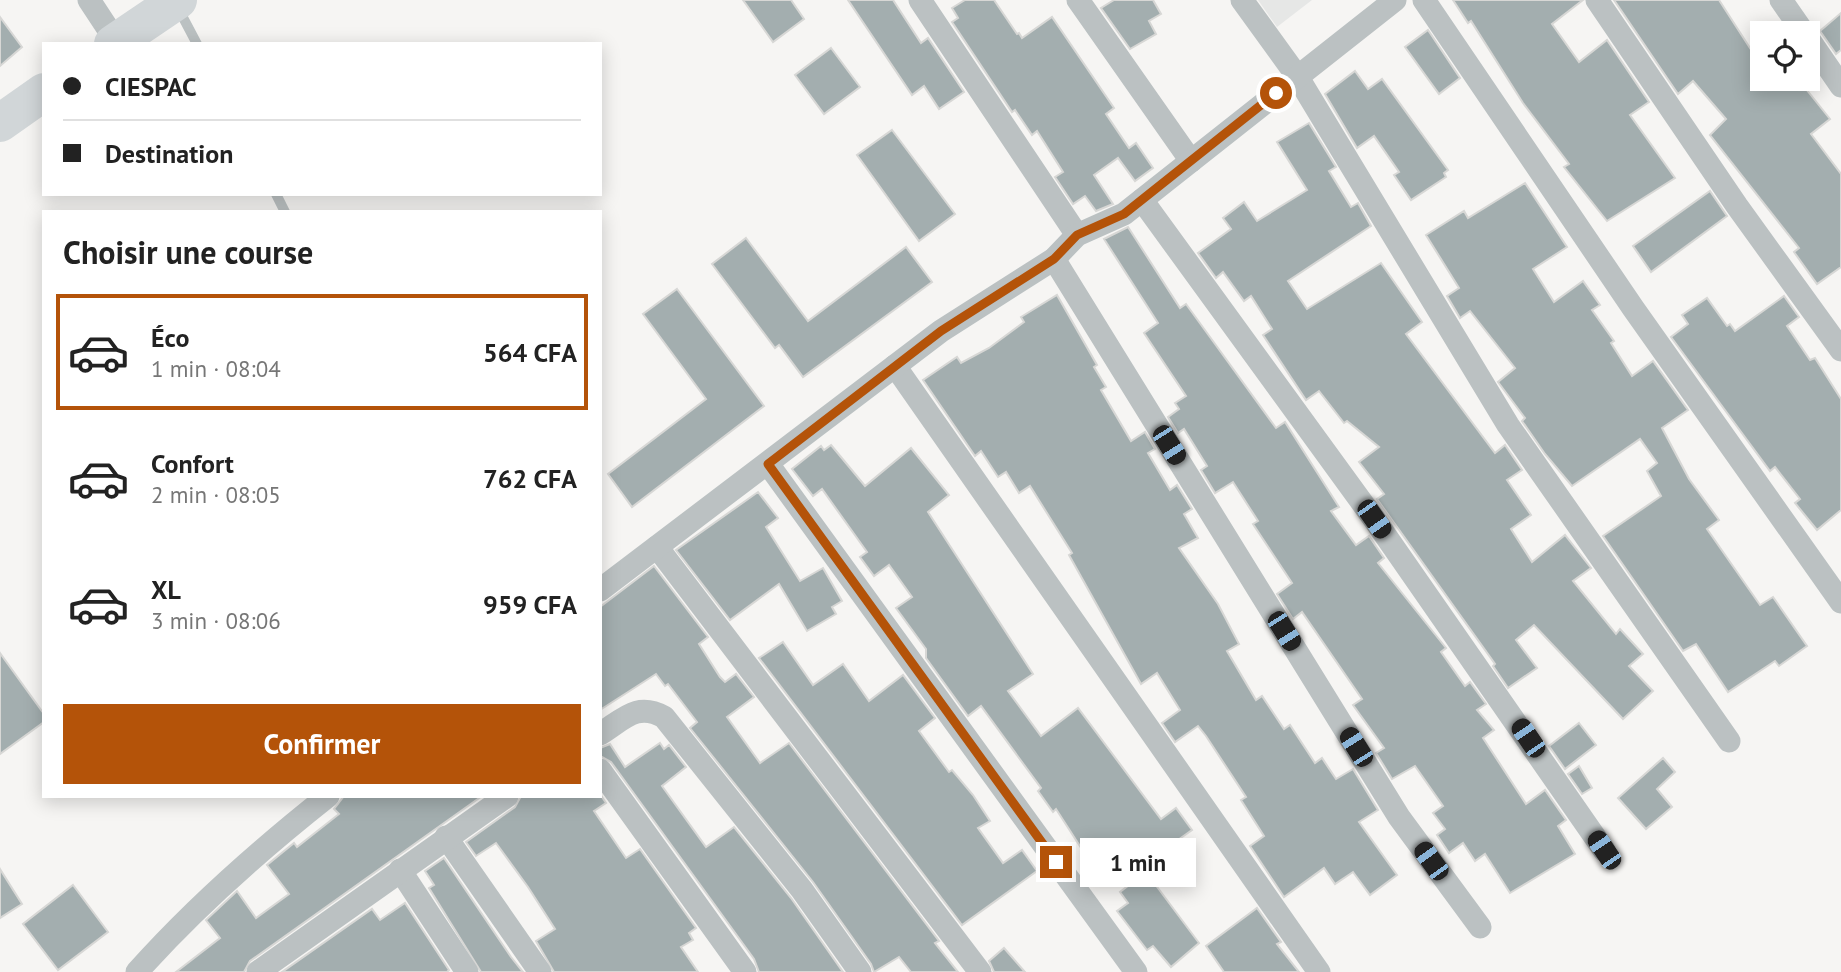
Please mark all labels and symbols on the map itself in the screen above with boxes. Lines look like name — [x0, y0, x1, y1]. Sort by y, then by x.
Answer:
route start — [1260, 77, 1292, 109]
car — [1149, 422, 1190, 468]
car — [1354, 496, 1395, 542]
car — [1264, 608, 1305, 654]
car — [1508, 715, 1549, 761]
car — [1336, 724, 1377, 770]
car — [1584, 827, 1625, 873]
callout: 1 min — [1080, 838, 1196, 886]
car — [1411, 838, 1452, 884]
route end — [1040, 846, 1072, 878]

